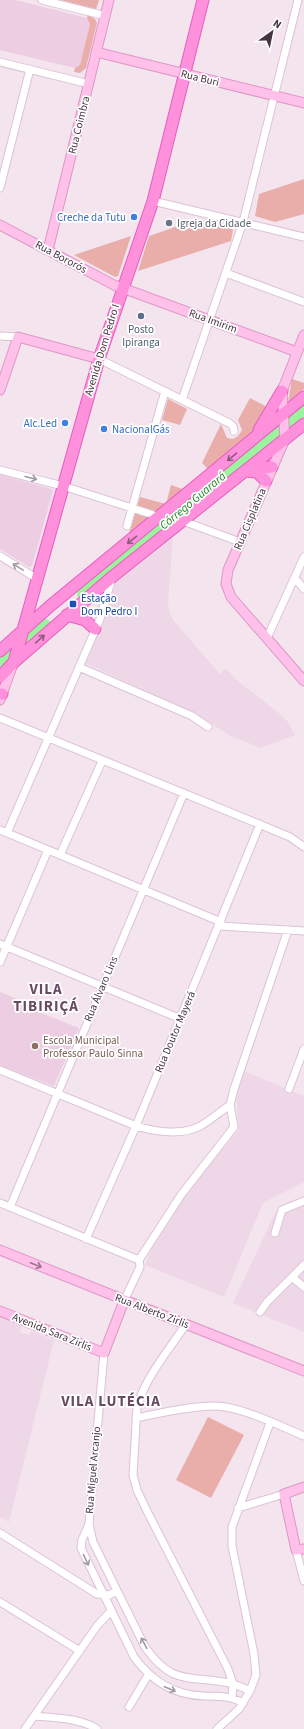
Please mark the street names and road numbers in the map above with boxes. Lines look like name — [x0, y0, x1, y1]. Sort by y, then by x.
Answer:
street label: Rua Buri — [179, 66, 221, 90]
street label: Rua Coimbra — [65, 94, 93, 156]
street label: Rua Bororós — [33, 237, 90, 277]
street label: Avenida Dom Pedro I — [81, 302, 123, 398]
street label: Rua Imirim — [187, 305, 239, 337]
street label: Rua Cisplatina — [230, 486, 270, 552]
street label: Rua Álvaro Lins — [80, 954, 122, 1024]
street label: Rua Doutor Mayerá — [151, 989, 199, 1075]
street label: Rua Alberto Zirlis — [113, 1290, 192, 1332]
street label: Avenida Sara Zirlis — [10, 1309, 94, 1355]
street label: Rua Miguel Arcanjo — [82, 1426, 104, 1514]

